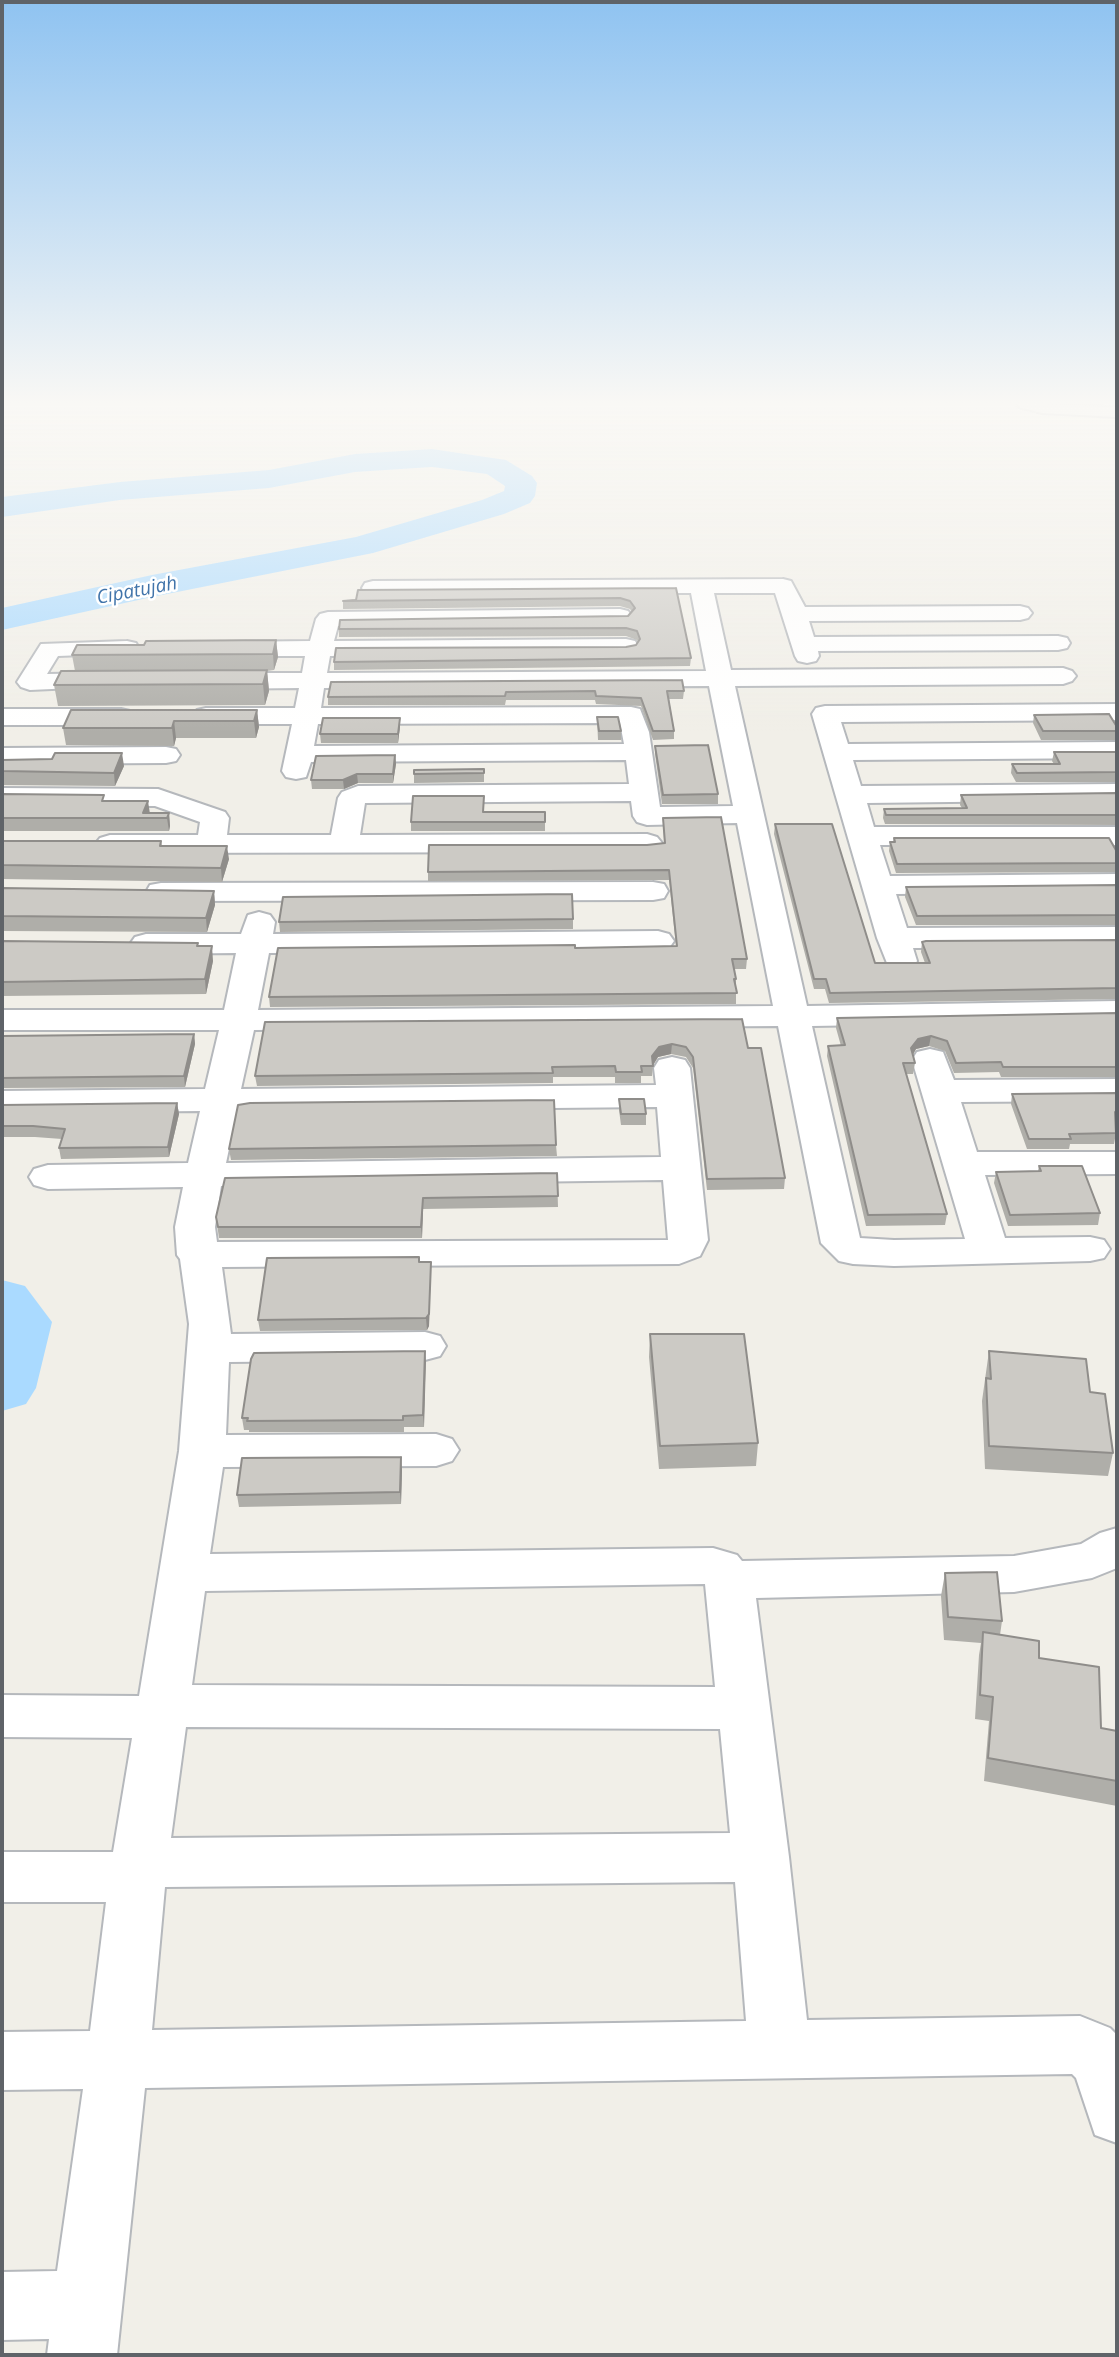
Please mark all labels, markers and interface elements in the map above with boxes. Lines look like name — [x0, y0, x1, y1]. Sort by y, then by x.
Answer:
water label: Cipatujah — [95, 572, 179, 610]

